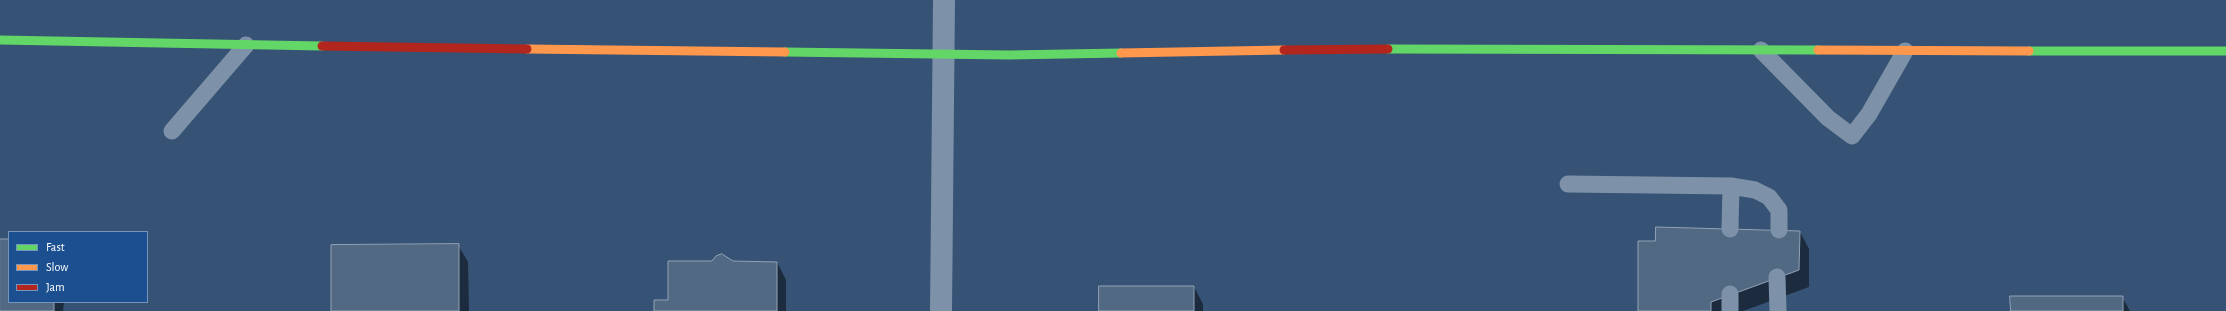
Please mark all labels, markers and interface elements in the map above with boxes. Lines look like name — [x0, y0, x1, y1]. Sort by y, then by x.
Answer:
legend — [8, 231, 148, 303]
text: Fast — [46, 241, 65, 253]
text: Slow — [46, 261, 68, 273]
text: Jam — [46, 281, 65, 293]

